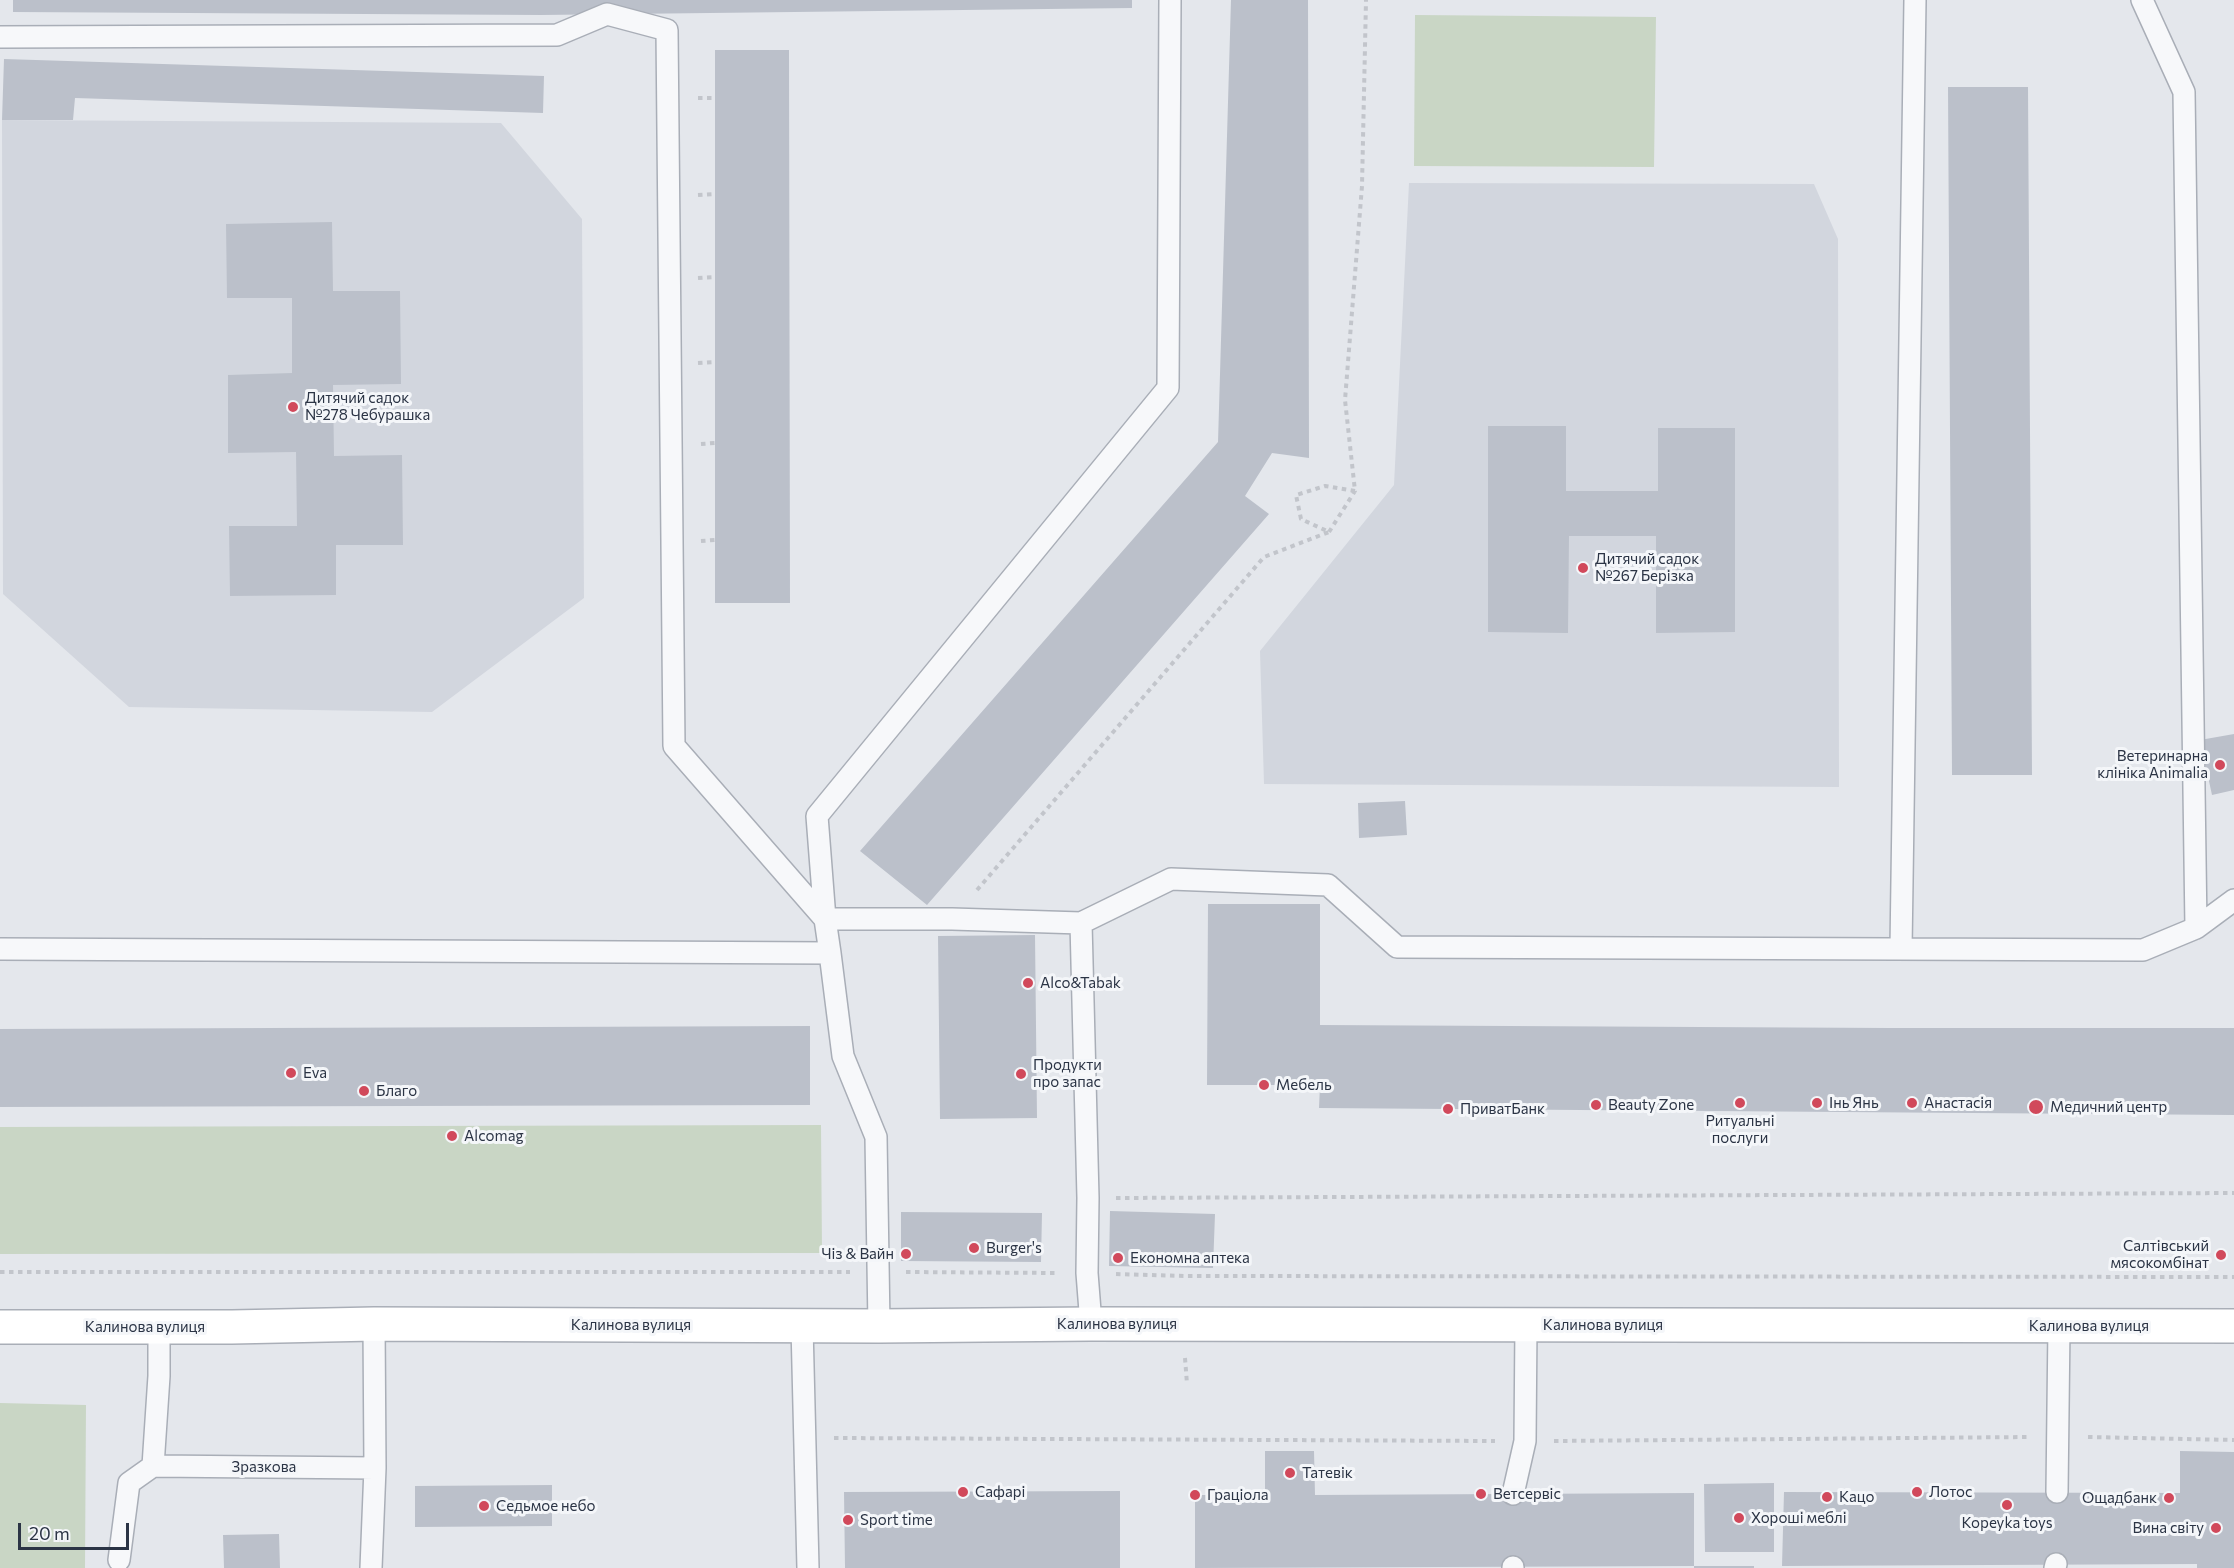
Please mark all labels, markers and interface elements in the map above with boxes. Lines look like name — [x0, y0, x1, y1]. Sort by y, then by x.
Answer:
place label: Дитячий садок №278 Чебурашка — [305, 389, 430, 424]
marker: Дитячий садок №278 Чебурашка — [286, 400, 300, 414]
place label: Дитячий садок №267 Берізка — [1595, 550, 1699, 585]
marker: Дитячий садок №267 Берізка — [1576, 561, 1590, 575]
place label: Ветеринарна клініка Animalia — [2097, 747, 2208, 782]
marker: Ветеринарна клініка Animalia — [2213, 758, 2227, 772]
place label: Alco&Tabak — [1040, 974, 1121, 992]
marker: Alco&Tabak — [1021, 976, 1035, 990]
place label: Продукти про запас — [1033, 1056, 1102, 1091]
place label: Eva — [303, 1064, 327, 1082]
marker: Eva — [284, 1066, 298, 1080]
marker: Продукти про запас — [1014, 1067, 1028, 1081]
place label: Мебель — [1276, 1076, 1332, 1094]
marker: Мебель — [1257, 1078, 1271, 1092]
place label: Благо — [376, 1082, 417, 1100]
marker: Благо — [357, 1084, 371, 1098]
place label: Інь Янь — [1829, 1094, 1879, 1112]
place label: Анастасія — [1924, 1094, 1992, 1112]
place label: Beauty Zone — [1608, 1096, 1694, 1114]
marker: Ритуальні послуги — [1733, 1096, 1747, 1110]
marker: Інь Янь — [1810, 1096, 1824, 1110]
marker: Анастасія — [1905, 1096, 1919, 1110]
marker: Beauty Zone — [1589, 1098, 1603, 1112]
marker: Медичний центр — [2027, 1098, 2045, 1116]
place label: Медичний центр — [2050, 1098, 2167, 1116]
place label: ПриватБанк — [1460, 1100, 1545, 1118]
marker: ПриватБанк — [1441, 1102, 1455, 1116]
place label: Ритуальні послуги — [1705, 1112, 1775, 1147]
place label: Alcomag — [464, 1127, 524, 1145]
marker: Alcomag — [445, 1129, 459, 1143]
place label: Салтівський мясокомбінат — [2110, 1237, 2209, 1272]
place label: Burger's — [986, 1239, 1042, 1257]
marker: Burger's — [967, 1241, 981, 1255]
place label: Чіз & Вайн — [821, 1245, 894, 1263]
marker: Чіз & Вайн — [899, 1247, 913, 1261]
marker: Салтівський мясокомбінат — [2214, 1248, 2228, 1262]
place label: Економна аптека — [1130, 1249, 1250, 1267]
marker: Економна аптека — [1111, 1251, 1125, 1265]
street label: Калинова вулиця — [1057, 1315, 1177, 1333]
street label: Калинова вулиця — [571, 1316, 691, 1334]
street label: Калинова вулиця — [1543, 1316, 1663, 1334]
street label: Калинова вулиця — [2029, 1317, 2149, 1335]
street label: Калинова вулиця — [85, 1318, 205, 1336]
street label: Зразкова — [232, 1458, 296, 1476]
place label: Татевік — [1302, 1464, 1353, 1482]
marker: Татевік — [1283, 1466, 1297, 1480]
place label: Сафарі — [975, 1483, 1025, 1501]
place label: Лотос — [1929, 1483, 1972, 1501]
marker: Сафарі — [956, 1485, 970, 1499]
place label: Ветсервіс — [1493, 1485, 1561, 1503]
marker: Лотос — [1910, 1485, 1924, 1499]
place label: Граціола — [1207, 1486, 1269, 1504]
marker: Ветсервіс — [1474, 1487, 1488, 1501]
marker: Граціола — [1188, 1488, 1202, 1502]
place label: Кацо — [1839, 1488, 1875, 1506]
place label: Ощадбанк — [2082, 1489, 2157, 1507]
marker: Кацо — [1820, 1490, 1834, 1504]
marker: Ощадбанк — [2162, 1491, 2176, 1505]
place label: Седьмое небо — [496, 1497, 596, 1515]
marker: Kopeyka toys — [2000, 1498, 2014, 1512]
marker: Седьмое небо — [477, 1499, 491, 1513]
place label: Хороші меблі — [1751, 1509, 1847, 1527]
scale bar — [21, 1511, 132, 1549]
place label: Sport time — [860, 1511, 933, 1529]
marker: Хороші меблі — [1732, 1511, 1746, 1525]
marker: Sport time — [841, 1513, 855, 1527]
place label: Kopeyka toys — [1962, 1514, 2052, 1532]
place label: Вина світу — [2132, 1519, 2204, 1537]
marker: Вина світу — [2209, 1521, 2223, 1535]
text: 20 m — [29, 1522, 70, 1544]

